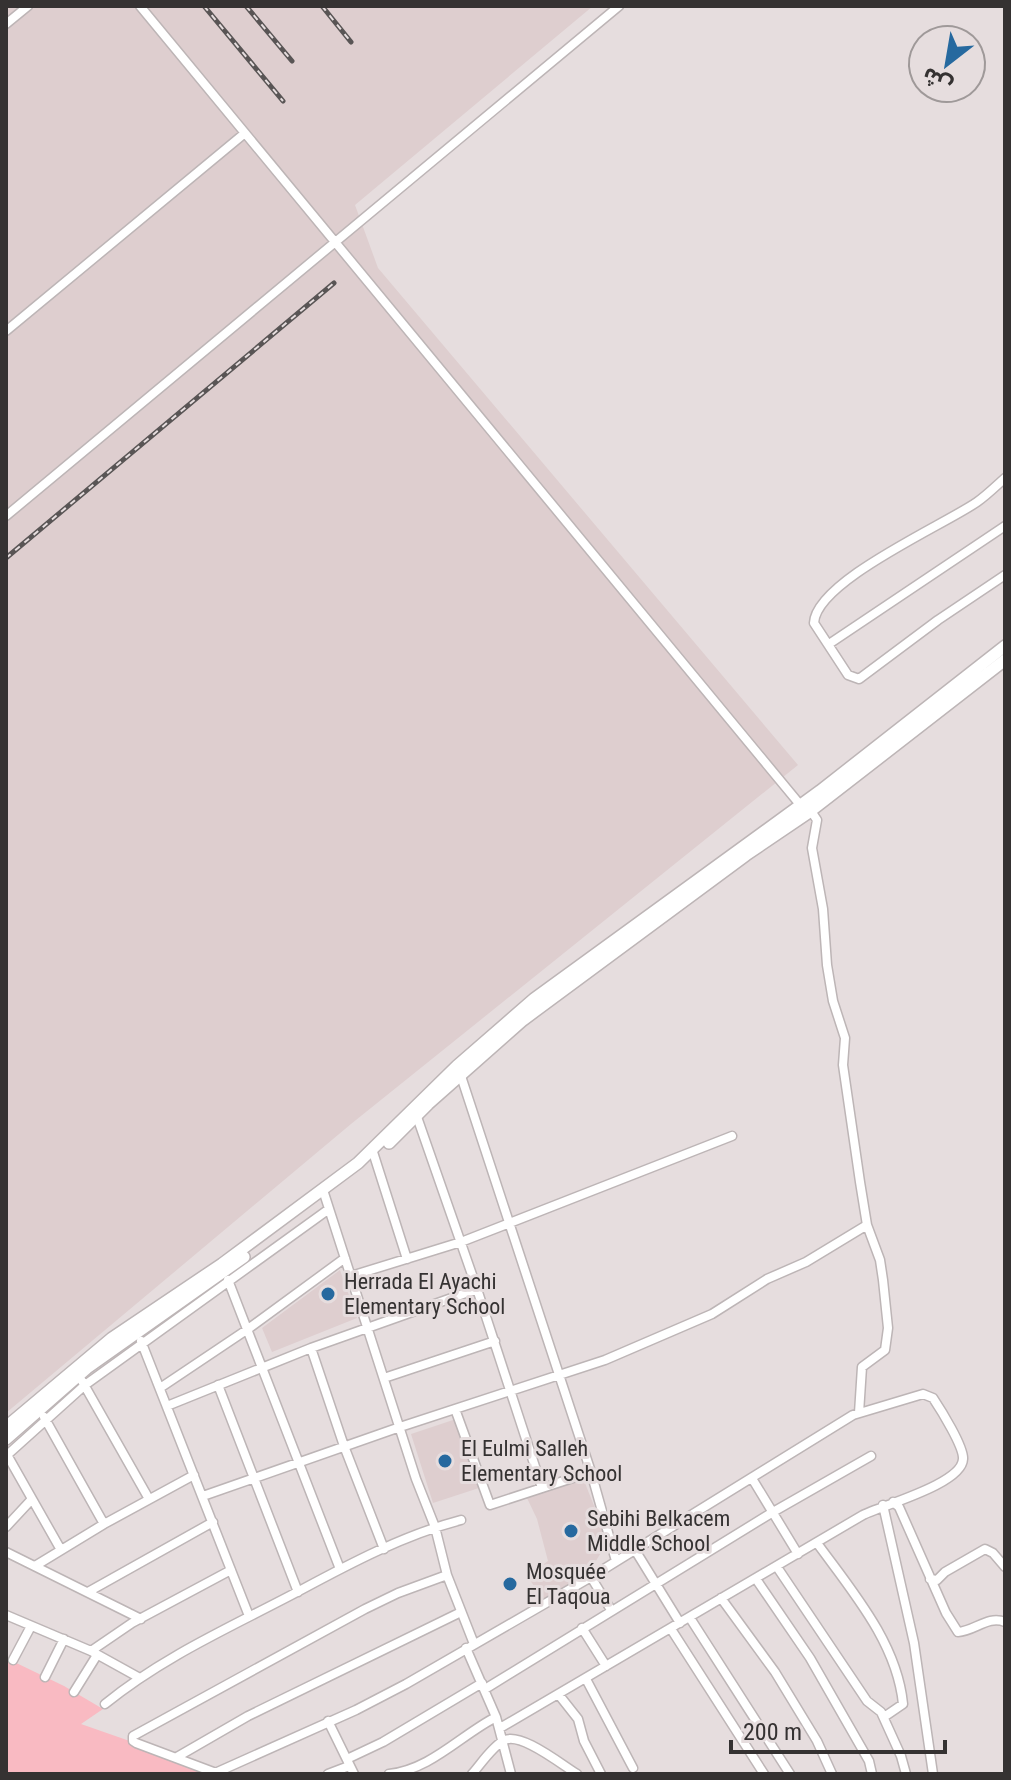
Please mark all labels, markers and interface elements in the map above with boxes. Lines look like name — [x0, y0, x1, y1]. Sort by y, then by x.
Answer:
north arrow — [907, 24, 987, 104]
text: ش — [918, 62, 956, 99]
place label: Herrada El Ayachi Elementary School — [344, 1269, 505, 1319]
marker: Herrada El Ayachi Elementary School — [319, 1285, 337, 1303]
place label: El Eulmi Salleh Elementary School — [461, 1436, 622, 1486]
marker: El Eulmi Salleh Elementary School — [436, 1452, 454, 1470]
place label: Sebihi Belkacem Middle School — [587, 1506, 730, 1556]
marker: Sebihi Belkacem Middle School — [562, 1522, 580, 1540]
place label: Mosquée El Taqoua — [526, 1559, 611, 1609]
marker: Mosquée El Taqoua — [501, 1575, 519, 1593]
scale bar — [731, 1704, 945, 1754]
text: 200 m — [743, 1718, 802, 1746]

